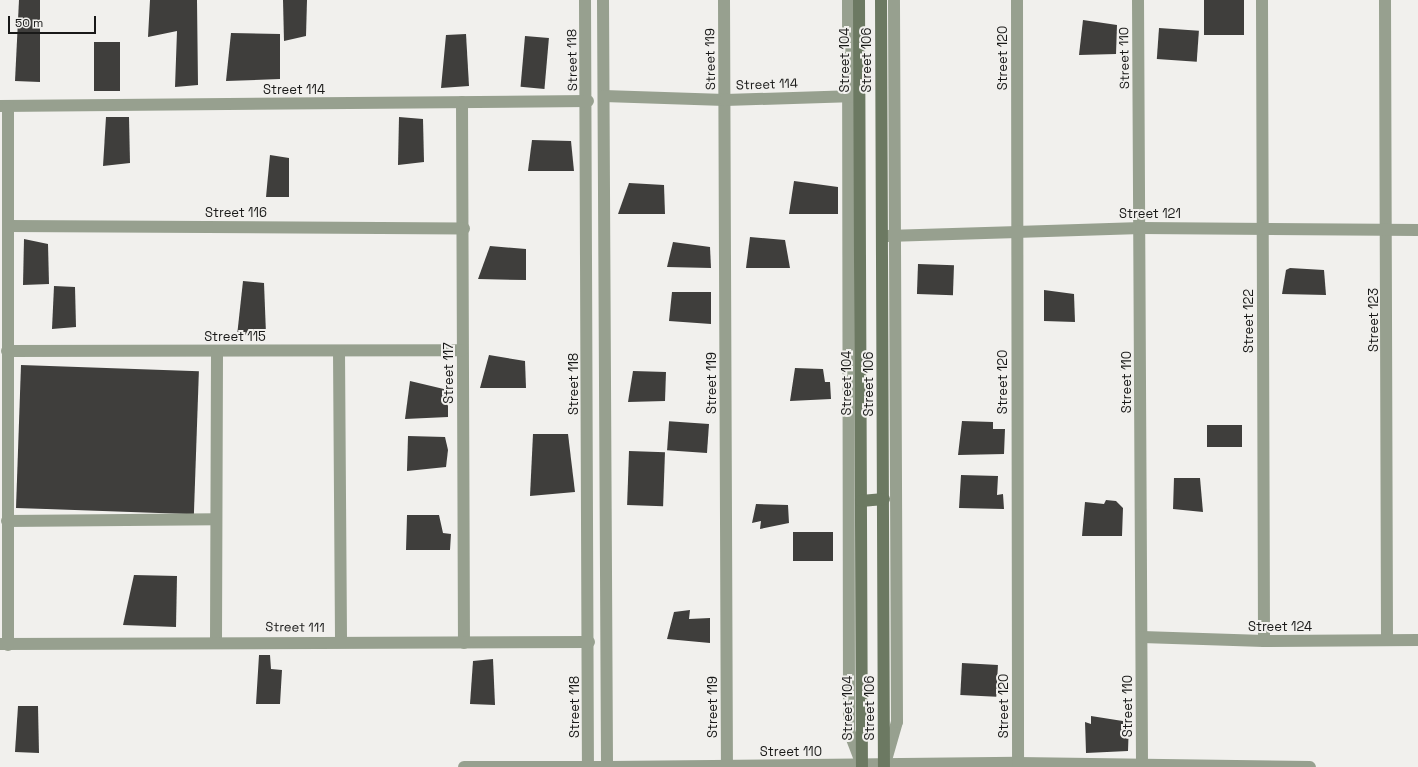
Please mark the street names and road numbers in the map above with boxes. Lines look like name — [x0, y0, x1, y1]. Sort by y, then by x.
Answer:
street label: Street 120 — [995, 26, 1011, 90]
street label: Street 110 — [1117, 27, 1133, 89]
street label: Street 119 — [703, 28, 719, 90]
street label: Street 104 — [837, 28, 853, 92]
street label: Street 106 — [859, 28, 875, 92]
street label: Street 118 — [565, 29, 581, 91]
street label: Street 114 — [736, 76, 798, 94]
street label: Street 114 — [263, 82, 325, 98]
street label: Street 116 — [205, 205, 267, 221]
street label: Street 121 — [1119, 206, 1181, 222]
street label: Street 123 — [1366, 288, 1382, 352]
street label: Street 122 — [1241, 289, 1257, 353]
street label: Street 115 — [204, 329, 266, 345]
street label: Street 117 — [441, 342, 457, 404]
street label: Street 120 — [995, 350, 1011, 414]
street label: Street 104 — [839, 351, 855, 415]
street label: Street 110 — [1119, 351, 1135, 413]
street label: Street 119 — [704, 352, 720, 414]
street label: Street 106 — [861, 352, 877, 416]
street label: Street 118 — [566, 353, 582, 415]
street label: Street 124 — [1248, 619, 1312, 635]
street label: Street 111 — [265, 620, 325, 636]
street label: Street 120 — [996, 674, 1012, 738]
street label: Street 110 — [1120, 675, 1136, 737]
street label: Street 118 — [567, 676, 583, 738]
street label: Street 119 — [705, 676, 721, 738]
street label: Street 104 — [840, 676, 856, 740]
street label: Street 106 — [862, 676, 878, 740]
street label: Street 110 — [760, 744, 822, 760]

